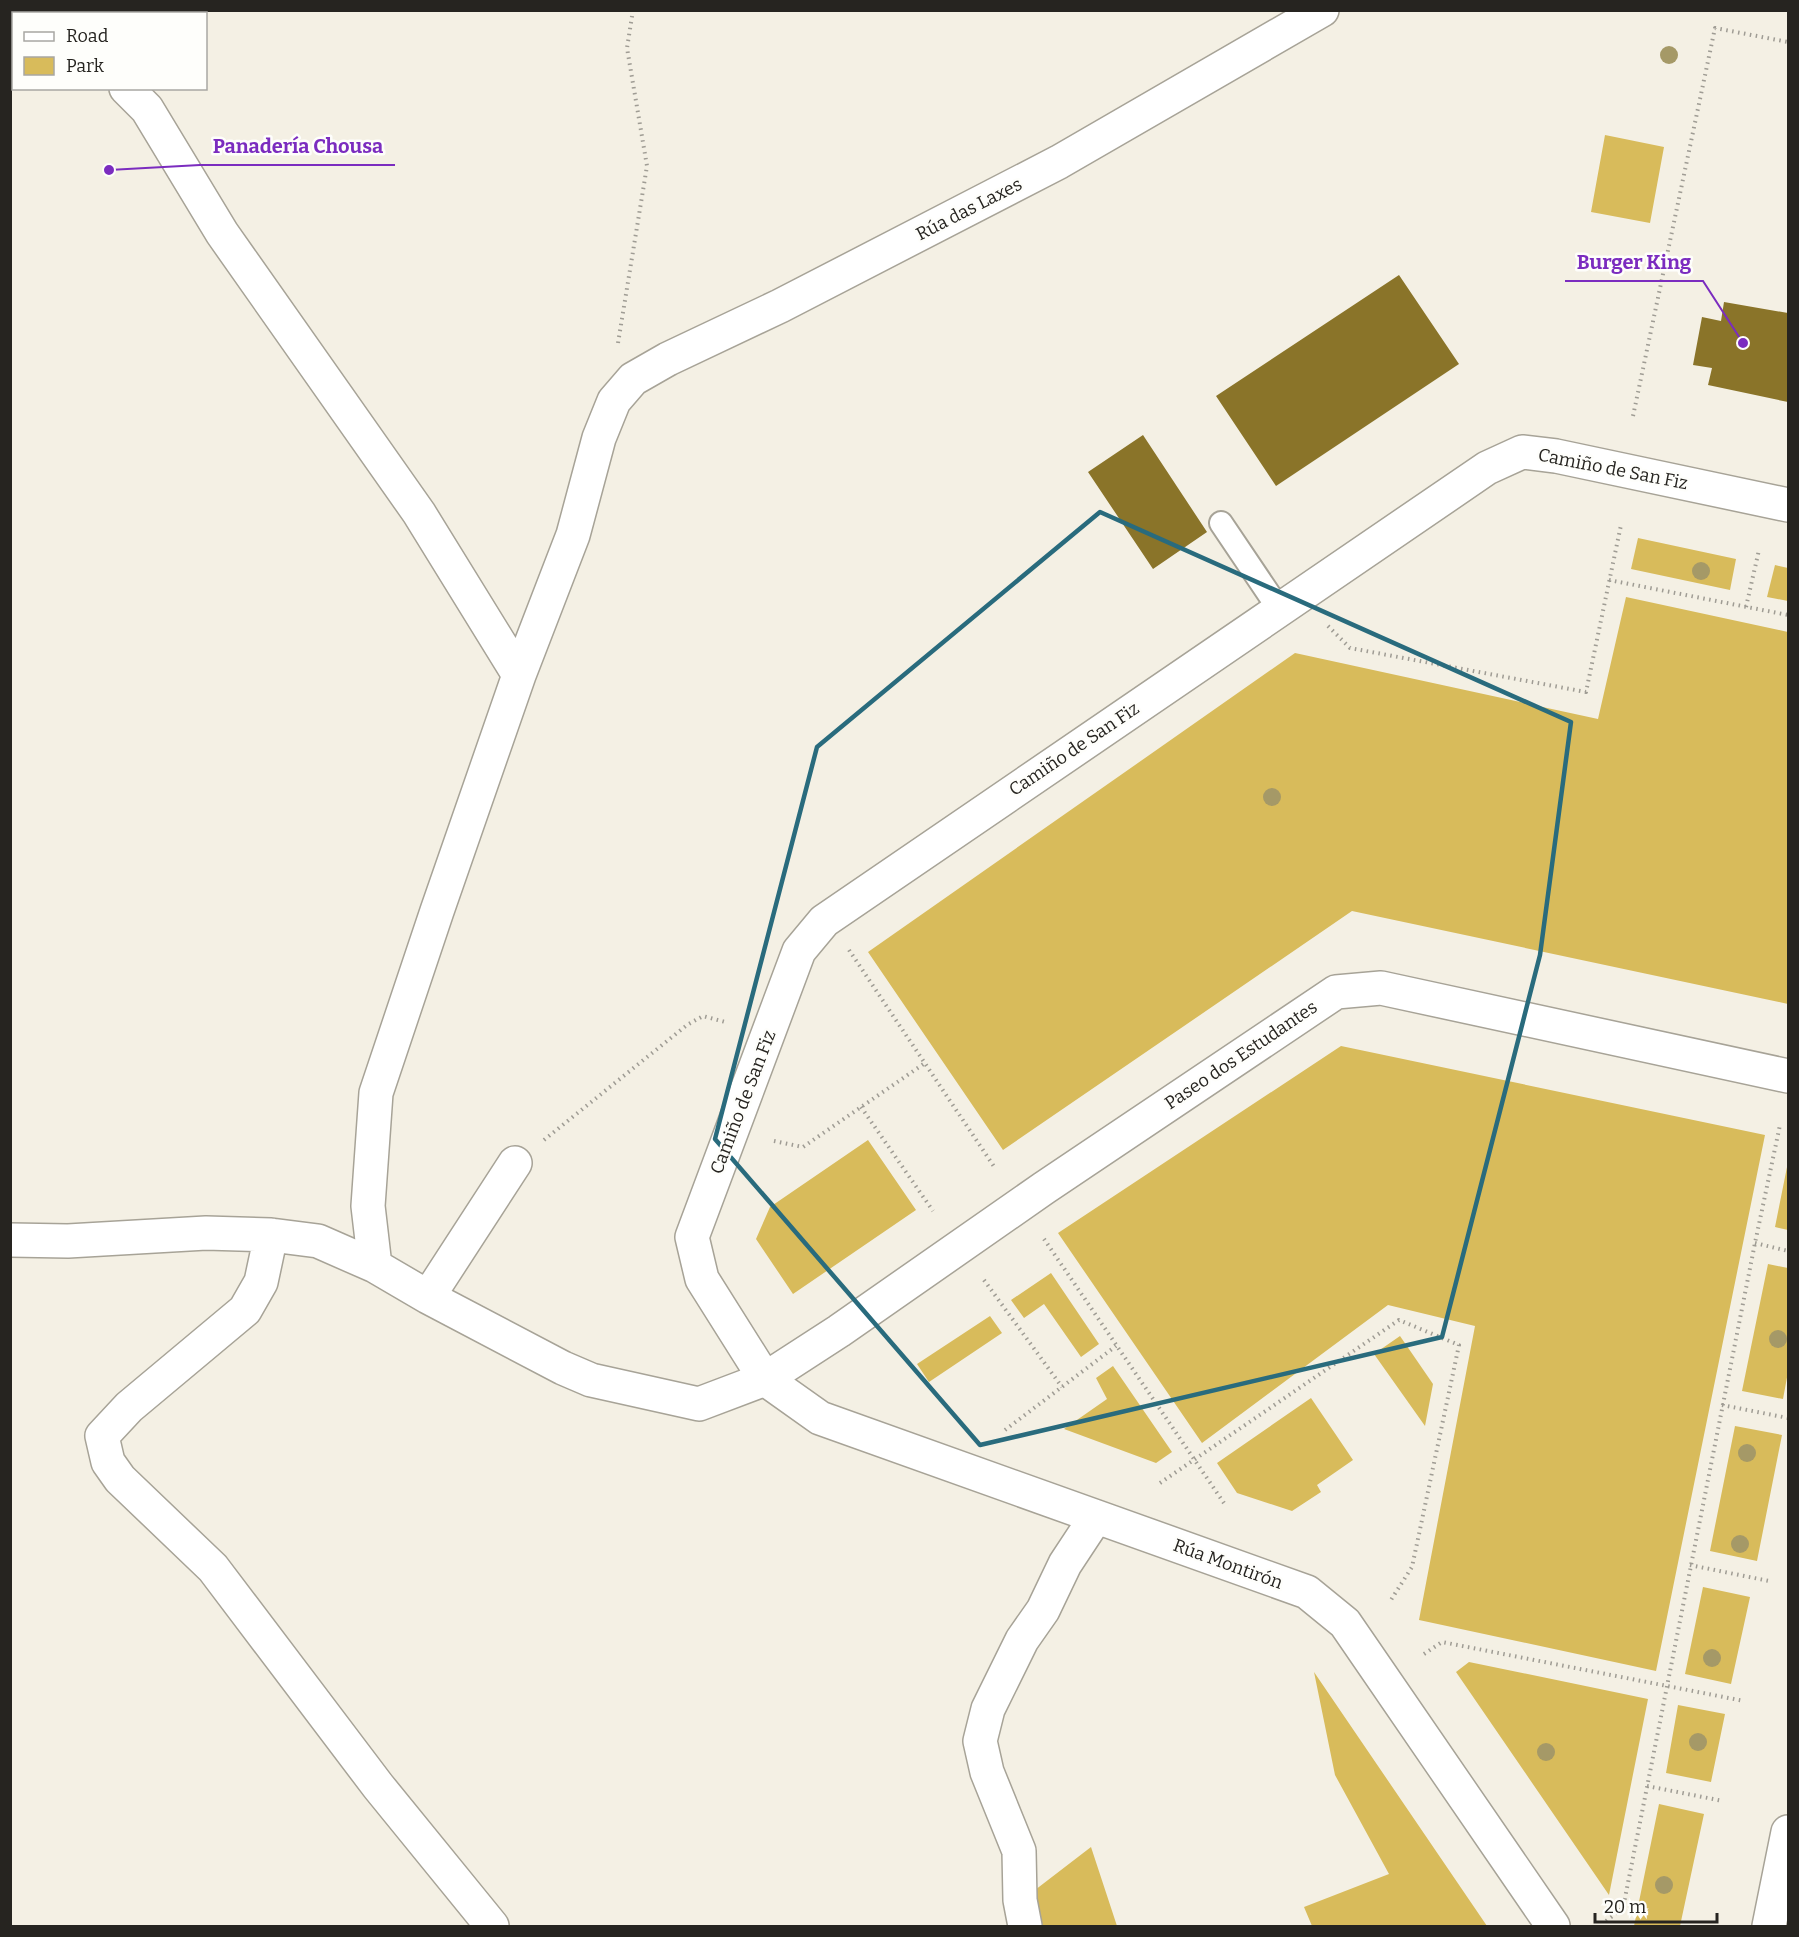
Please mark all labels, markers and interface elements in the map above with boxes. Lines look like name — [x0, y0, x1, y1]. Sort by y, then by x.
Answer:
legend — [12, 12, 207, 90]
text: Road — [66, 25, 109, 47]
text: Park — [66, 55, 105, 77]
callout: Panadería Chousa — [200, 127, 395, 165]
text: Panadería Chousa — [213, 134, 383, 158]
street label: Rúa das Laxes — [912, 173, 1026, 245]
callout: Burger King — [1565, 243, 1703, 281]
text: Burger King — [1577, 250, 1692, 274]
street label: Camiño de San Fiz — [1536, 444, 1690, 494]
street label: Camiño de San Fiz — [1005, 697, 1143, 801]
street label: Paseo dos Estudantes — [1161, 996, 1321, 1114]
street label: Camiño de San Fiz — [705, 1027, 781, 1177]
street label: Rúa Montirón — [1170, 1534, 1286, 1594]
scale bar — [1595, 1886, 1716, 1924]
text: 20 m — [1604, 1896, 1646, 1918]

